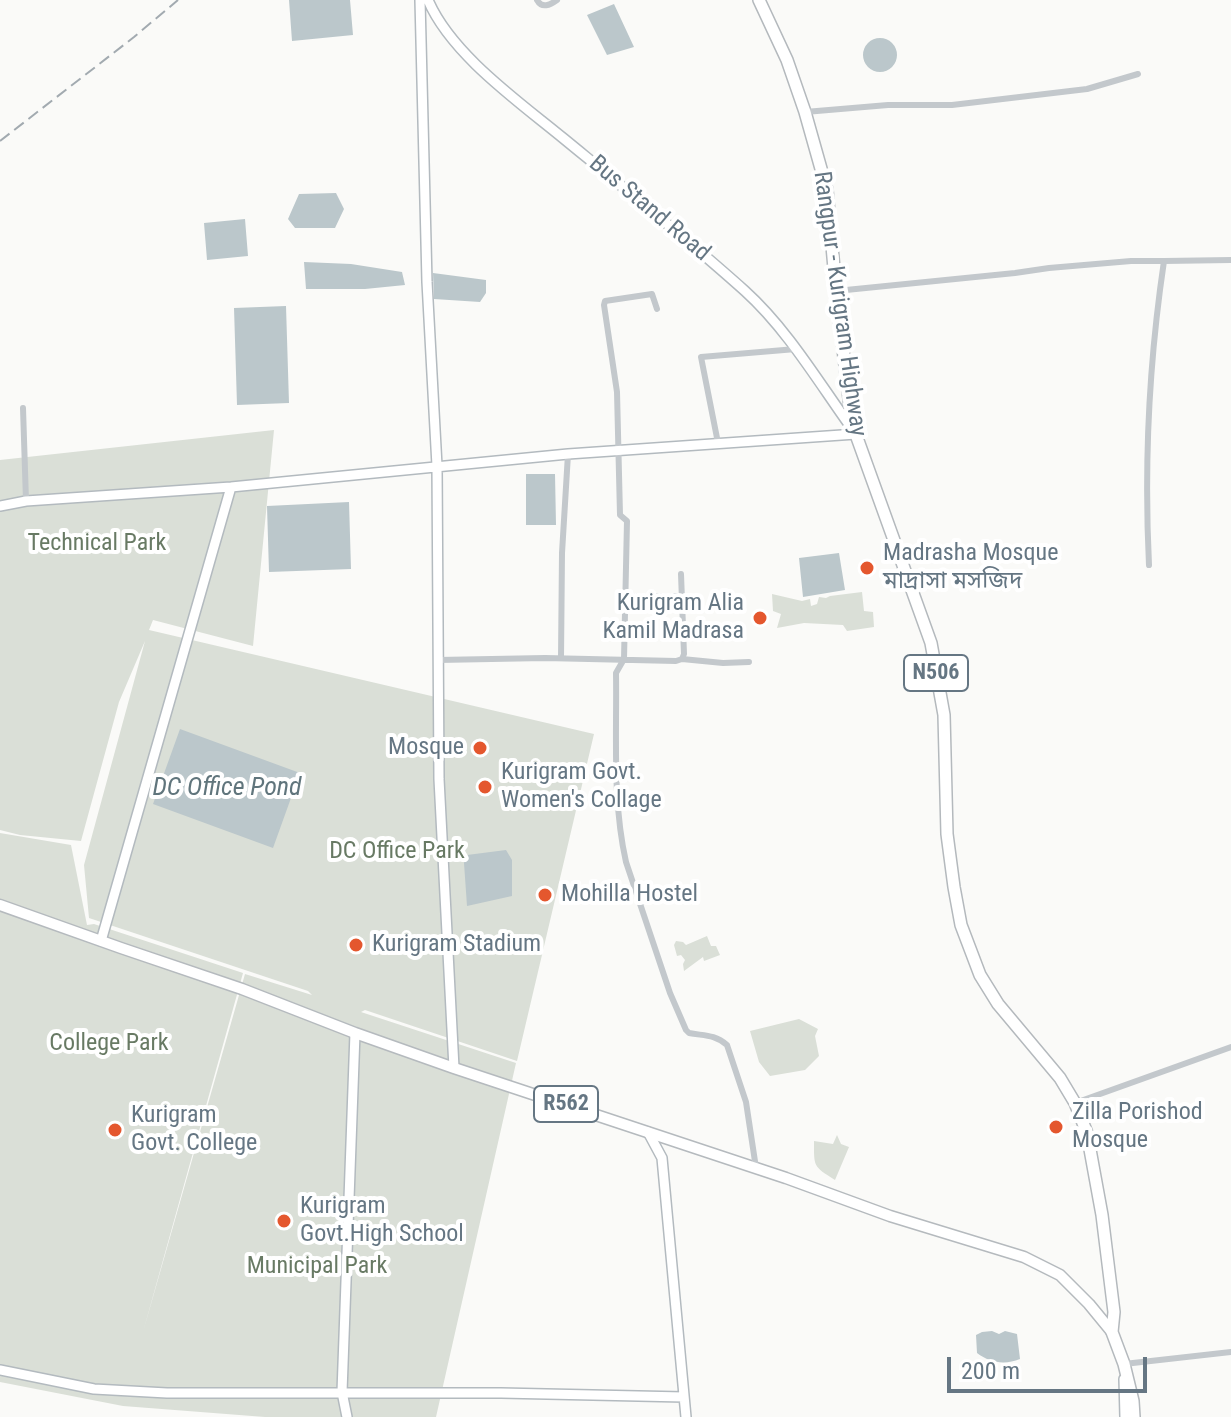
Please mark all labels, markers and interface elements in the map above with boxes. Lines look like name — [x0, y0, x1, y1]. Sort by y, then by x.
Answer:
street label: Bus Stand Road — [583, 150, 715, 268]
street label: Rangpur - Kurigram Highway — [806, 170, 872, 438]
park label: Technical Park — [28, 530, 166, 558]
place label: Madrasha Mosque মাদ্রাসা মসজিদ — [883, 540, 1058, 596]
marker: Madrasha Mosque মাদ্রাসা মসজিদ — [858, 559, 876, 577]
place label: Kurigram Alia Kamil Madrasa — [603, 590, 744, 646]
marker: Kurigram Alia Kamil Madrasa — [751, 609, 769, 627]
road number: N506 — [904, 655, 968, 691]
place label: Mosque — [388, 734, 464, 762]
marker: Mosque — [471, 739, 489, 757]
place label: Kurigram Govt. Women's Collage — [501, 759, 662, 815]
water label: DC Office Pond — [152, 772, 302, 804]
marker: Kurigram Govt. Women's Collage — [476, 778, 494, 796]
park label: DC Office Park — [329, 838, 465, 866]
place label: Mohilla Hostel — [561, 881, 698, 909]
marker: Mohilla Hostel — [536, 886, 554, 904]
place label: Kurigram Stadium — [372, 931, 541, 959]
marker: Kurigram Stadium — [347, 936, 365, 954]
park label: College Park — [49, 1030, 169, 1058]
road number: R562 — [534, 1086, 598, 1122]
place label: Zilla Porishod Mosque — [1072, 1099, 1203, 1155]
place label: Kurigram Govt. College — [131, 1102, 257, 1158]
marker: Zilla Porishod Mosque — [1047, 1118, 1065, 1136]
marker: Kurigram Govt. College — [106, 1121, 124, 1139]
place label: Kurigram Govt.High School — [300, 1193, 464, 1249]
marker: Kurigram Govt.High School — [275, 1212, 293, 1230]
park label: Municipal Park — [247, 1253, 387, 1281]
scale bar — [951, 1341, 1151, 1391]
text: 200 m — [961, 1357, 1020, 1385]

